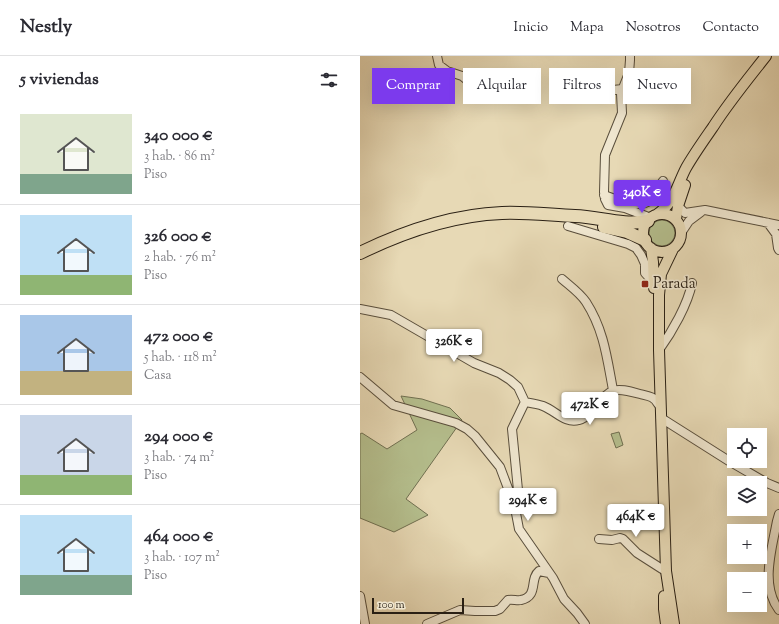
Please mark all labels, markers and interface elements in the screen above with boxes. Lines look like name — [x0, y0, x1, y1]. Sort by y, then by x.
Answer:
text: Nestly — [20, 14, 72, 41]
text: Inicio — [514, 18, 548, 38]
text: Mapa — [570, 18, 604, 38]
text: Nosotros — [626, 18, 681, 38]
text: Contacto — [703, 18, 759, 38]
text: 5 viviendas — [20, 68, 99, 92]
chip: Comprar — [372, 68, 455, 104]
chip: Alquilar — [463, 68, 541, 104]
chip: Filtros — [549, 68, 615, 104]
chip: Nuevo — [623, 68, 691, 104]
icon: filters — [318, 69, 340, 91]
text: 340 000 € — [144, 124, 213, 148]
icon: home — [52, 130, 100, 178]
text: 3 hab. · 86 m² — [144, 148, 215, 166]
text: Piso — [144, 166, 167, 184]
pin: 340K € — [609, 180, 675, 214]
text: 340K € — [623, 184, 661, 202]
text: 326 000 € — [144, 225, 212, 249]
icon: home — [52, 231, 100, 279]
text: 2 hab. · 76 m² — [144, 249, 216, 267]
text: Piso — [144, 267, 167, 285]
place label: Parada — [653, 274, 696, 295]
marker: Parada — [640, 279, 650, 289]
text: 472 000 € — [144, 325, 214, 349]
pin: 326K € — [421, 329, 487, 363]
icon: home — [52, 331, 100, 379]
text: 326K € — [435, 333, 473, 351]
text: 5 hab. · 118 m² — [144, 349, 217, 367]
text: Casa — [144, 367, 171, 385]
pin: 472K € — [557, 392, 623, 426]
text: 472K € — [570, 396, 610, 414]
text: 294 000 € — [144, 425, 213, 449]
map controls — [727, 428, 767, 612]
button: locate — [727, 428, 767, 468]
icon: home — [52, 431, 100, 479]
text: 3 hab. · 74 m² — [144, 449, 214, 467]
text: Piso — [144, 467, 167, 485]
button: layers — [727, 476, 767, 516]
pin: 294K € — [495, 488, 561, 522]
text: 294K € — [508, 492, 548, 510]
pin: 464K € — [603, 504, 669, 538]
text: 464K € — [616, 508, 656, 526]
button: + — [727, 524, 767, 564]
text: 464 000 € — [144, 525, 214, 549]
icon: home — [52, 531, 100, 579]
text: 3 hab. · 107 m² — [144, 549, 220, 567]
text: Piso — [144, 567, 167, 585]
button: − — [727, 572, 767, 612]
scale bar — [372, 596, 464, 615]
text: 100 m — [378, 597, 405, 613]

